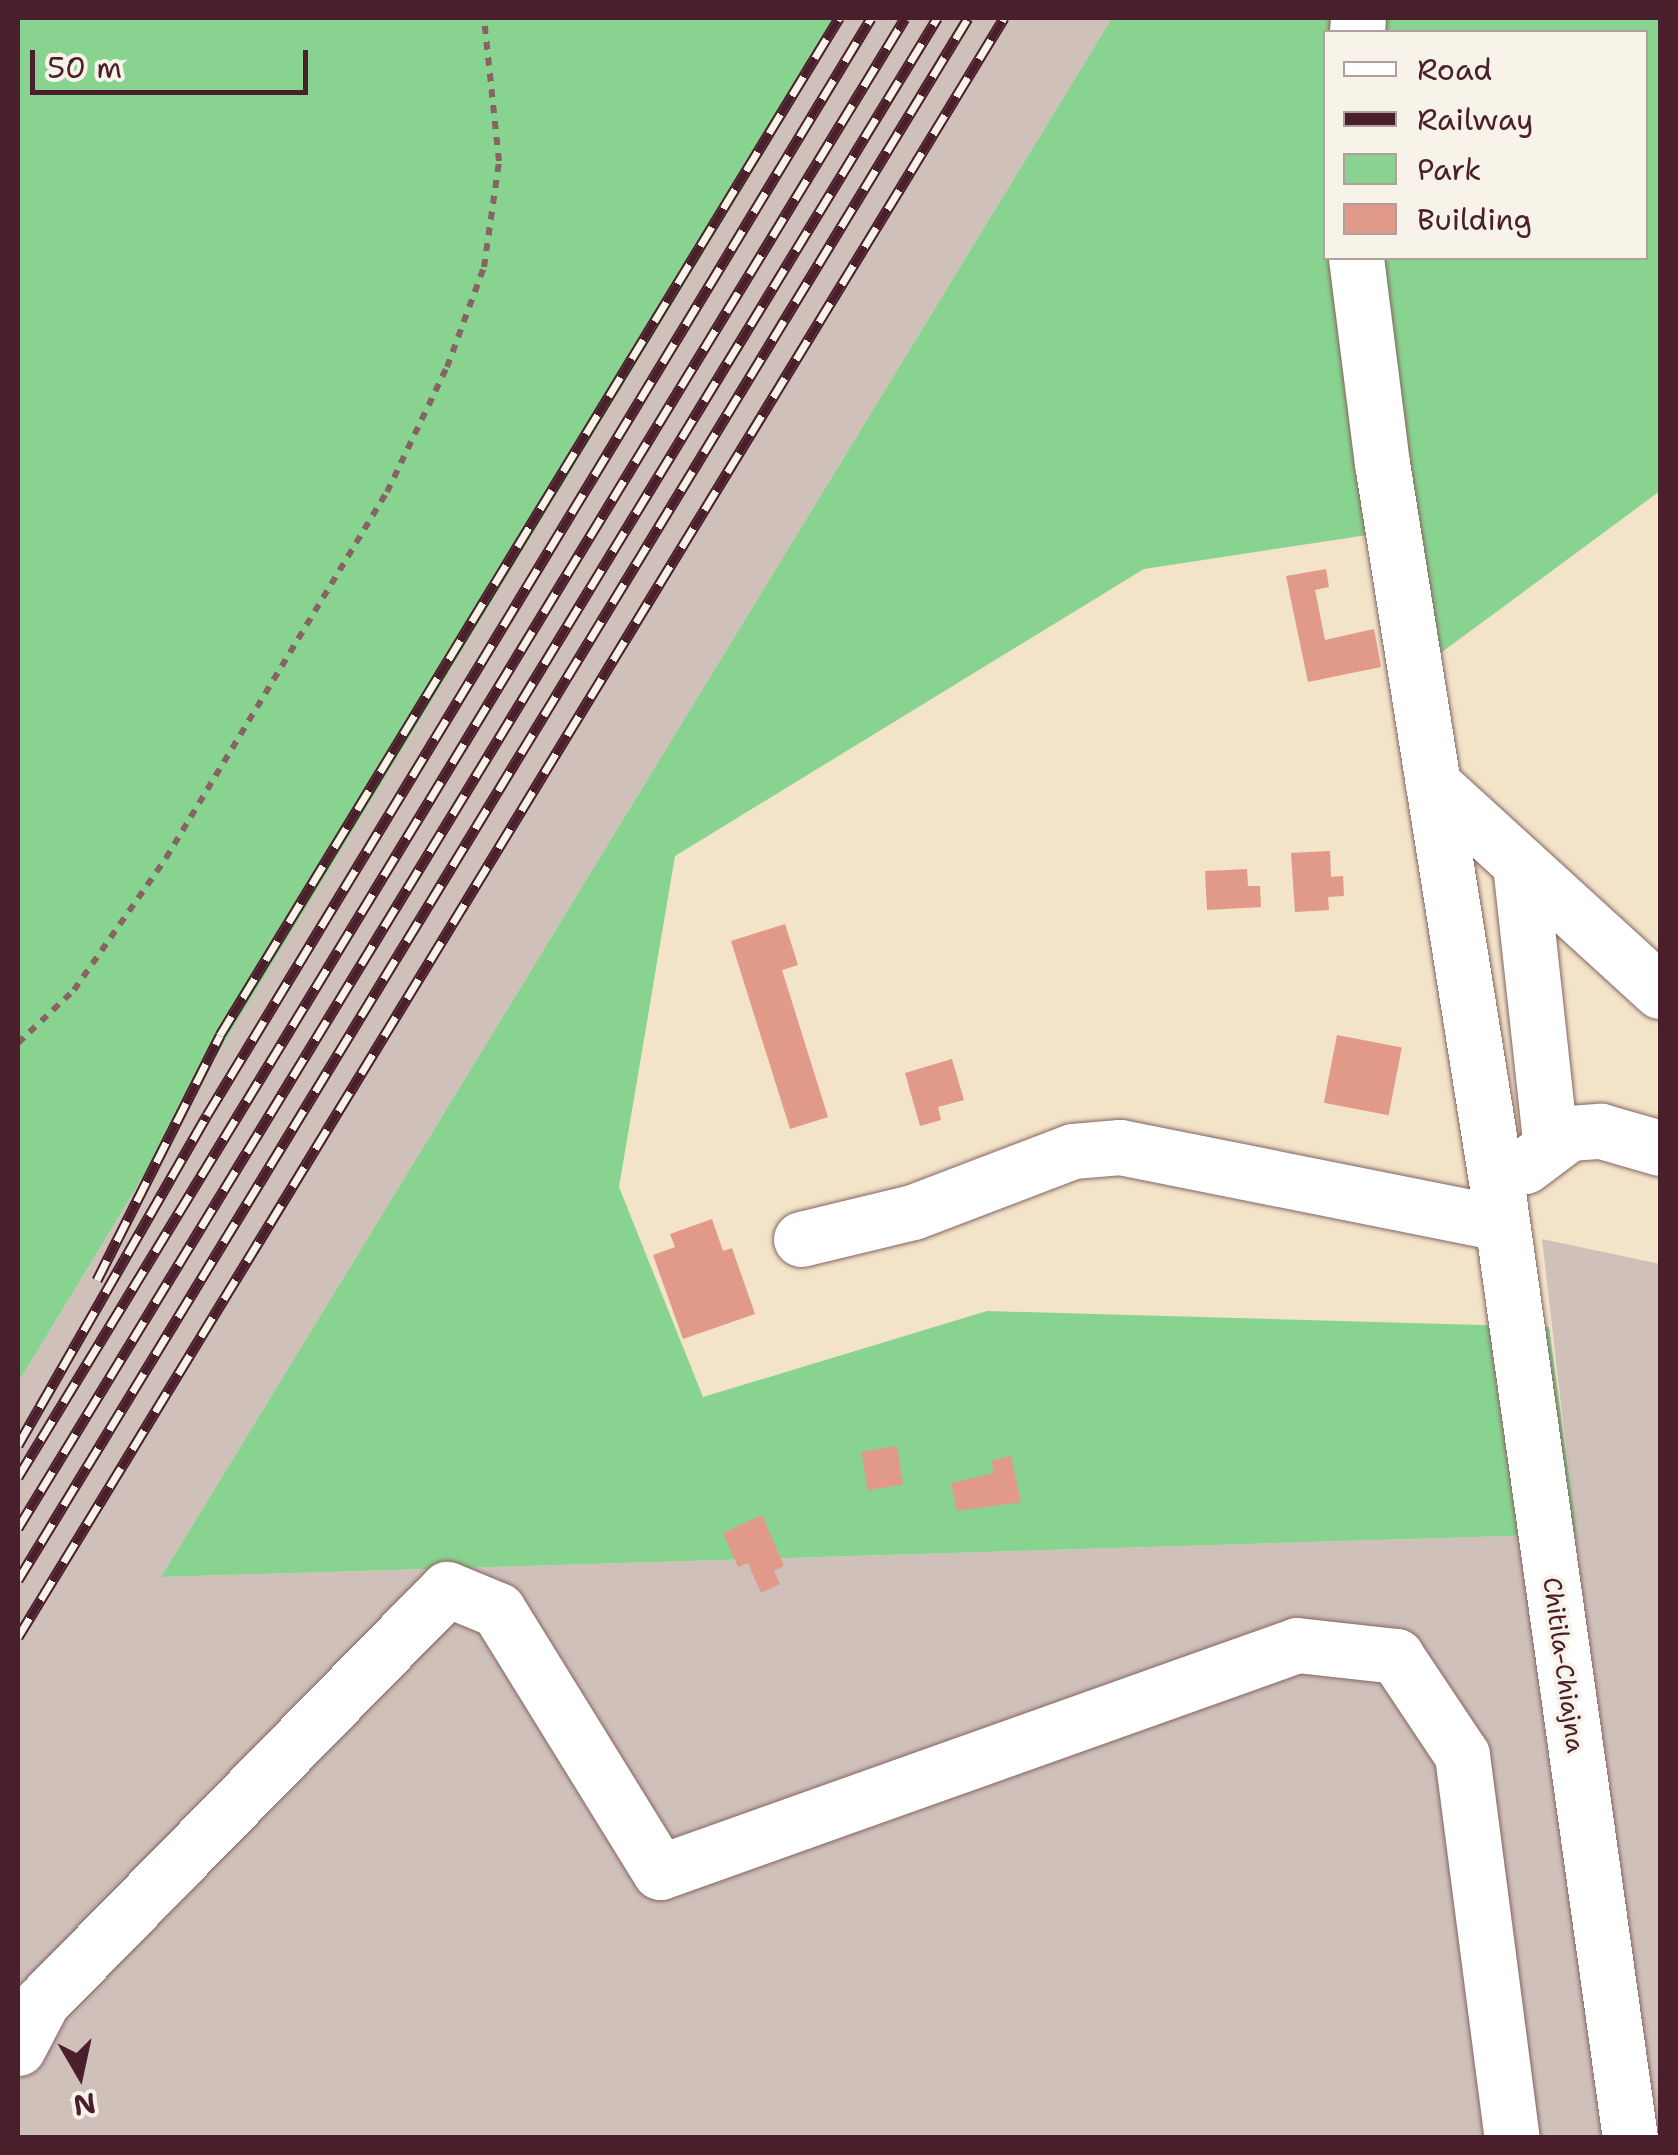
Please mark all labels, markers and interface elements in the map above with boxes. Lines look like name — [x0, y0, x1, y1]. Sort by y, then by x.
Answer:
scale bar — [35, 30, 312, 92]
legend — [1323, 30, 1648, 260]
text: 50 m — [47, 47, 122, 88]
text: Road — [1417, 49, 1492, 90]
text: Railway — [1417, 99, 1533, 140]
text: Park — [1417, 149, 1481, 190]
text: Building — [1417, 199, 1532, 240]
street label: Chitila-Chiajna — [1537, 1575, 1591, 1755]
north arrow — [30, 2025, 130, 2125]
text: N — [71, 2084, 99, 2125]

